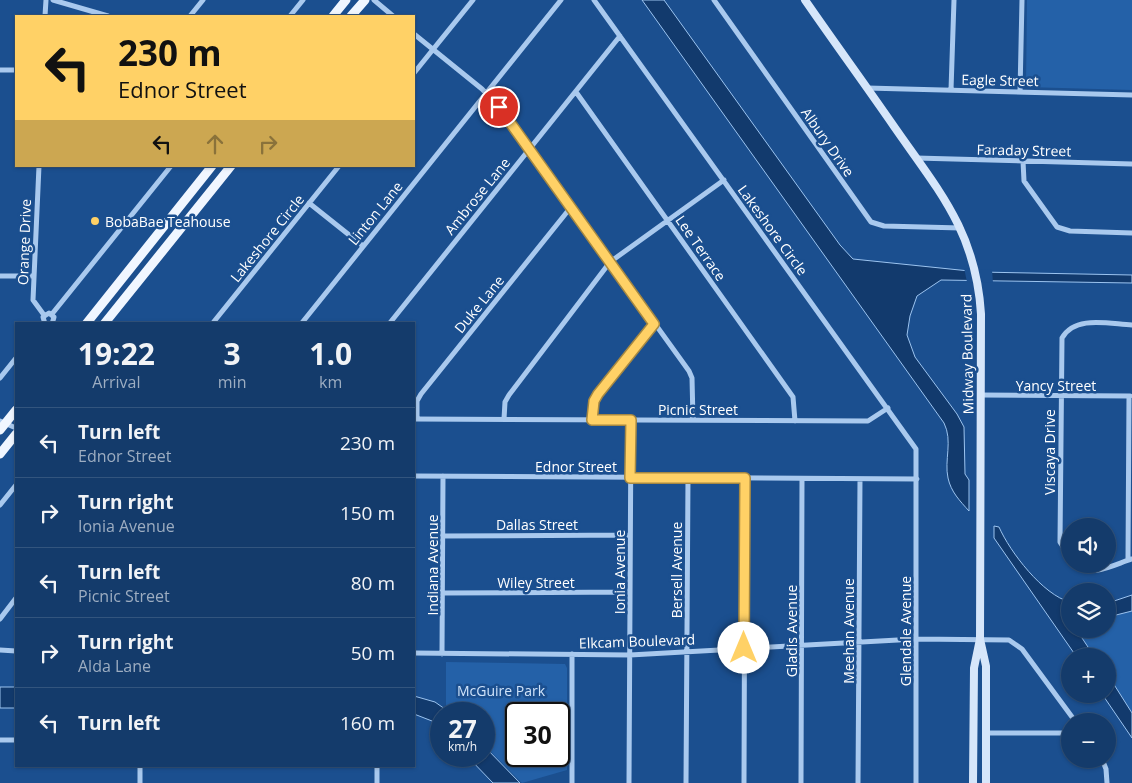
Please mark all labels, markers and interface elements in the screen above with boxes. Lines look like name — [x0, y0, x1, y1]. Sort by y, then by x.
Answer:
text: 230 m — [118, 29, 222, 76]
icon: left — [35, 35, 100, 100]
street label: Eagle Street — [961, 70, 1039, 90]
text: Ednor Street — [118, 74, 247, 104]
pin — [478, 86, 520, 128]
icon: arrive — [485, 93, 513, 121]
street label: Albury Drive — [797, 104, 859, 180]
icon: left — [148, 130, 176, 158]
icon: ahead — [201, 130, 229, 158]
icon: right — [254, 130, 282, 158]
street label: Faraday Street — [977, 140, 1071, 160]
street label: Ambrose Lane — [440, 153, 514, 239]
street label: Linton Lane — [344, 177, 407, 249]
street label: Lakeshore Circle — [734, 181, 812, 279]
street label: Lakeshore Circle — [226, 190, 308, 286]
street label: Orange Drive — [13, 198, 35, 285]
street label: Lee Terrace — [671, 211, 731, 285]
place label: BobaBae Teahouse — [105, 212, 231, 231]
marker: BobaBae Teahouse — [89, 215, 101, 227]
street label: Duke Lane — [450, 271, 508, 337]
street label: Midway Boulevard — [956, 294, 978, 414]
text: 19:22 — [78, 333, 155, 374]
text: 3 — [224, 333, 241, 374]
text: 1.0 — [309, 333, 352, 374]
text: Arrival — [92, 371, 140, 393]
text: min — [218, 371, 246, 393]
text: km — [319, 371, 342, 393]
street label: Yancy Street — [1016, 376, 1096, 395]
street label: Picnic Street — [658, 400, 738, 419]
street label: Viscaya Drive — [1040, 409, 1059, 495]
text: Turn left — [78, 419, 160, 445]
icon: left — [35, 429, 63, 457]
text: 230 m — [340, 430, 395, 456]
text: Ednor Street — [78, 445, 172, 467]
street label: Ednor Street — [535, 457, 617, 476]
text: Turn right — [78, 489, 173, 515]
icon: right — [35, 499, 63, 527]
text: 150 m — [340, 500, 395, 526]
street label: Indiana Avenue — [423, 514, 442, 616]
text: Ionia Avenue — [78, 515, 175, 537]
street label: Dallas Street — [496, 515, 578, 534]
map controls — [1061, 518, 1116, 768]
button: sound — [1061, 518, 1116, 573]
street label: Bersell Avenue — [667, 522, 686, 618]
street label: Ionia Avenue — [610, 530, 629, 614]
text: Turn left — [78, 559, 160, 585]
icon: left — [35, 569, 63, 597]
text: 80 m — [351, 570, 395, 596]
street label: Wiley Street — [497, 573, 575, 592]
street label: Glendale Avenue — [896, 576, 915, 686]
street label: Meehan Avenue — [839, 578, 858, 684]
button: layers — [1061, 583, 1116, 638]
text: Picnic Street — [78, 585, 170, 607]
street label: Gladis Avenue — [782, 585, 801, 677]
position arrow — [717, 621, 769, 673]
text: Turn right — [78, 629, 173, 655]
street label: Elkcam Boulevard — [579, 629, 695, 653]
icon: right — [35, 639, 63, 667]
text: 50 m — [351, 640, 395, 666]
button: + — [1061, 648, 1116, 703]
text: Alda Lane — [78, 655, 151, 677]
park label: McGuire Park — [457, 681, 546, 700]
speed limit sign: 30 — [505, 702, 570, 767]
icon: left — [35, 709, 63, 737]
text: Turn left — [78, 710, 160, 736]
text: 160 m — [340, 710, 395, 736]
text: 27 — [448, 711, 477, 745]
button: − — [1061, 713, 1116, 768]
text: km/h — [448, 738, 477, 755]

